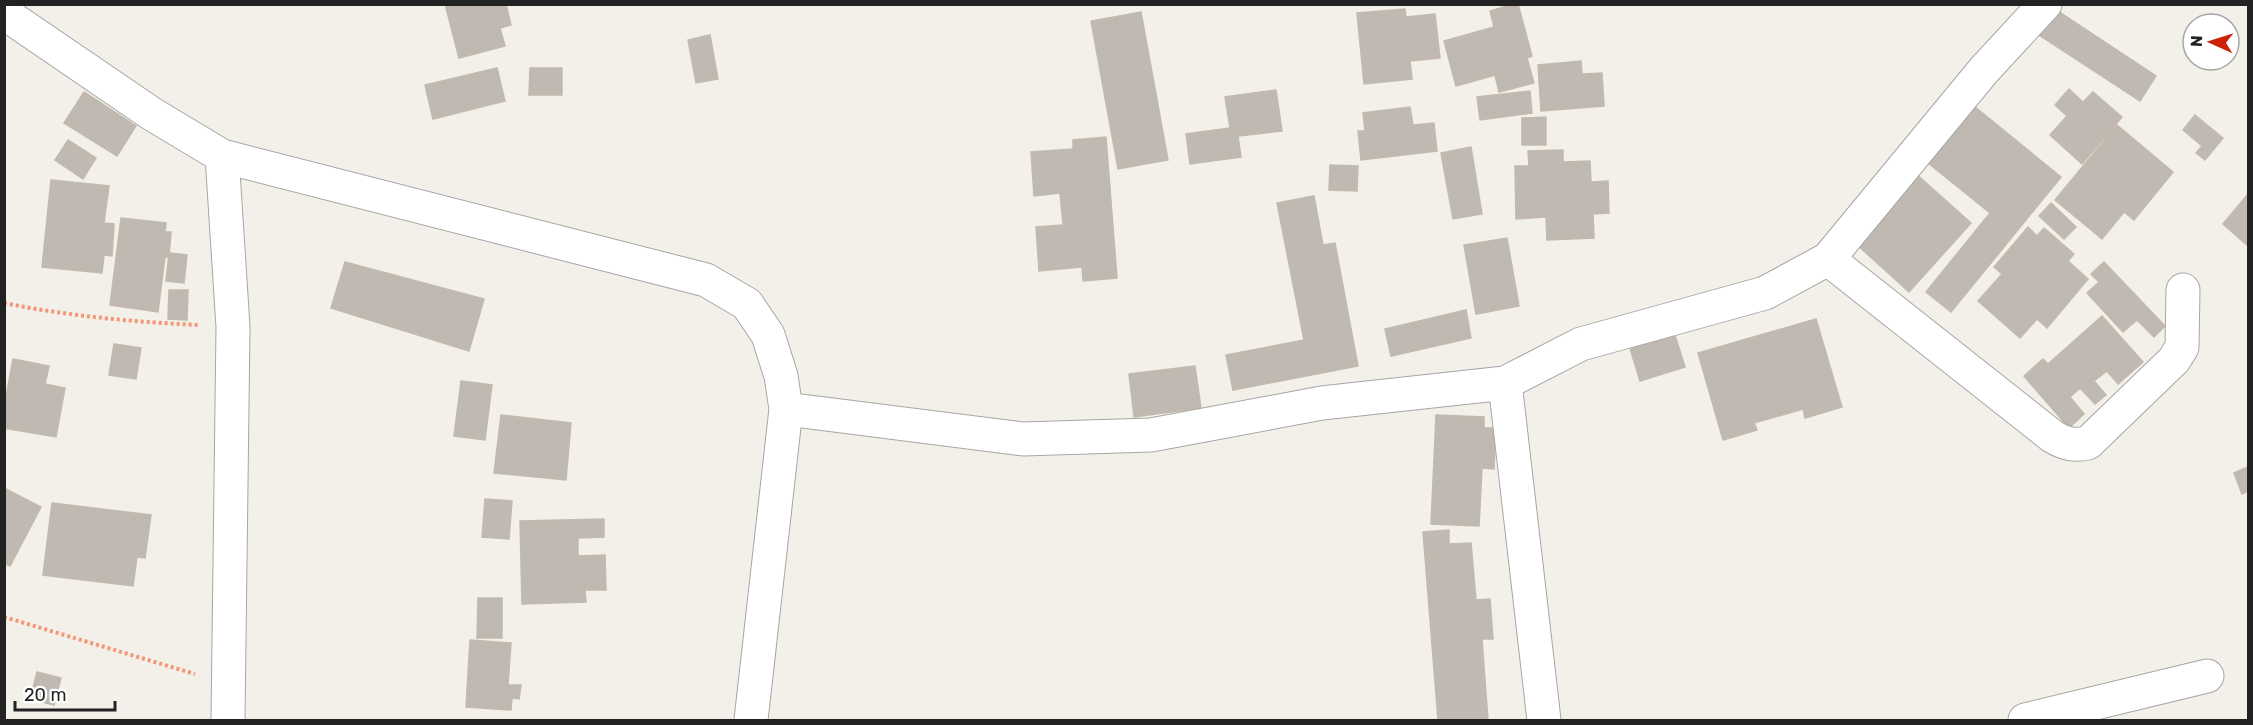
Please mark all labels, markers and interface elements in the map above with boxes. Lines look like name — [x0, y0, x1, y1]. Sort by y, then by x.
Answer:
north arrow — [2181, 12, 2241, 72]
text: N — [2187, 35, 2206, 47]
scale bar — [15, 674, 116, 712]
text: 20 m — [24, 684, 66, 706]

